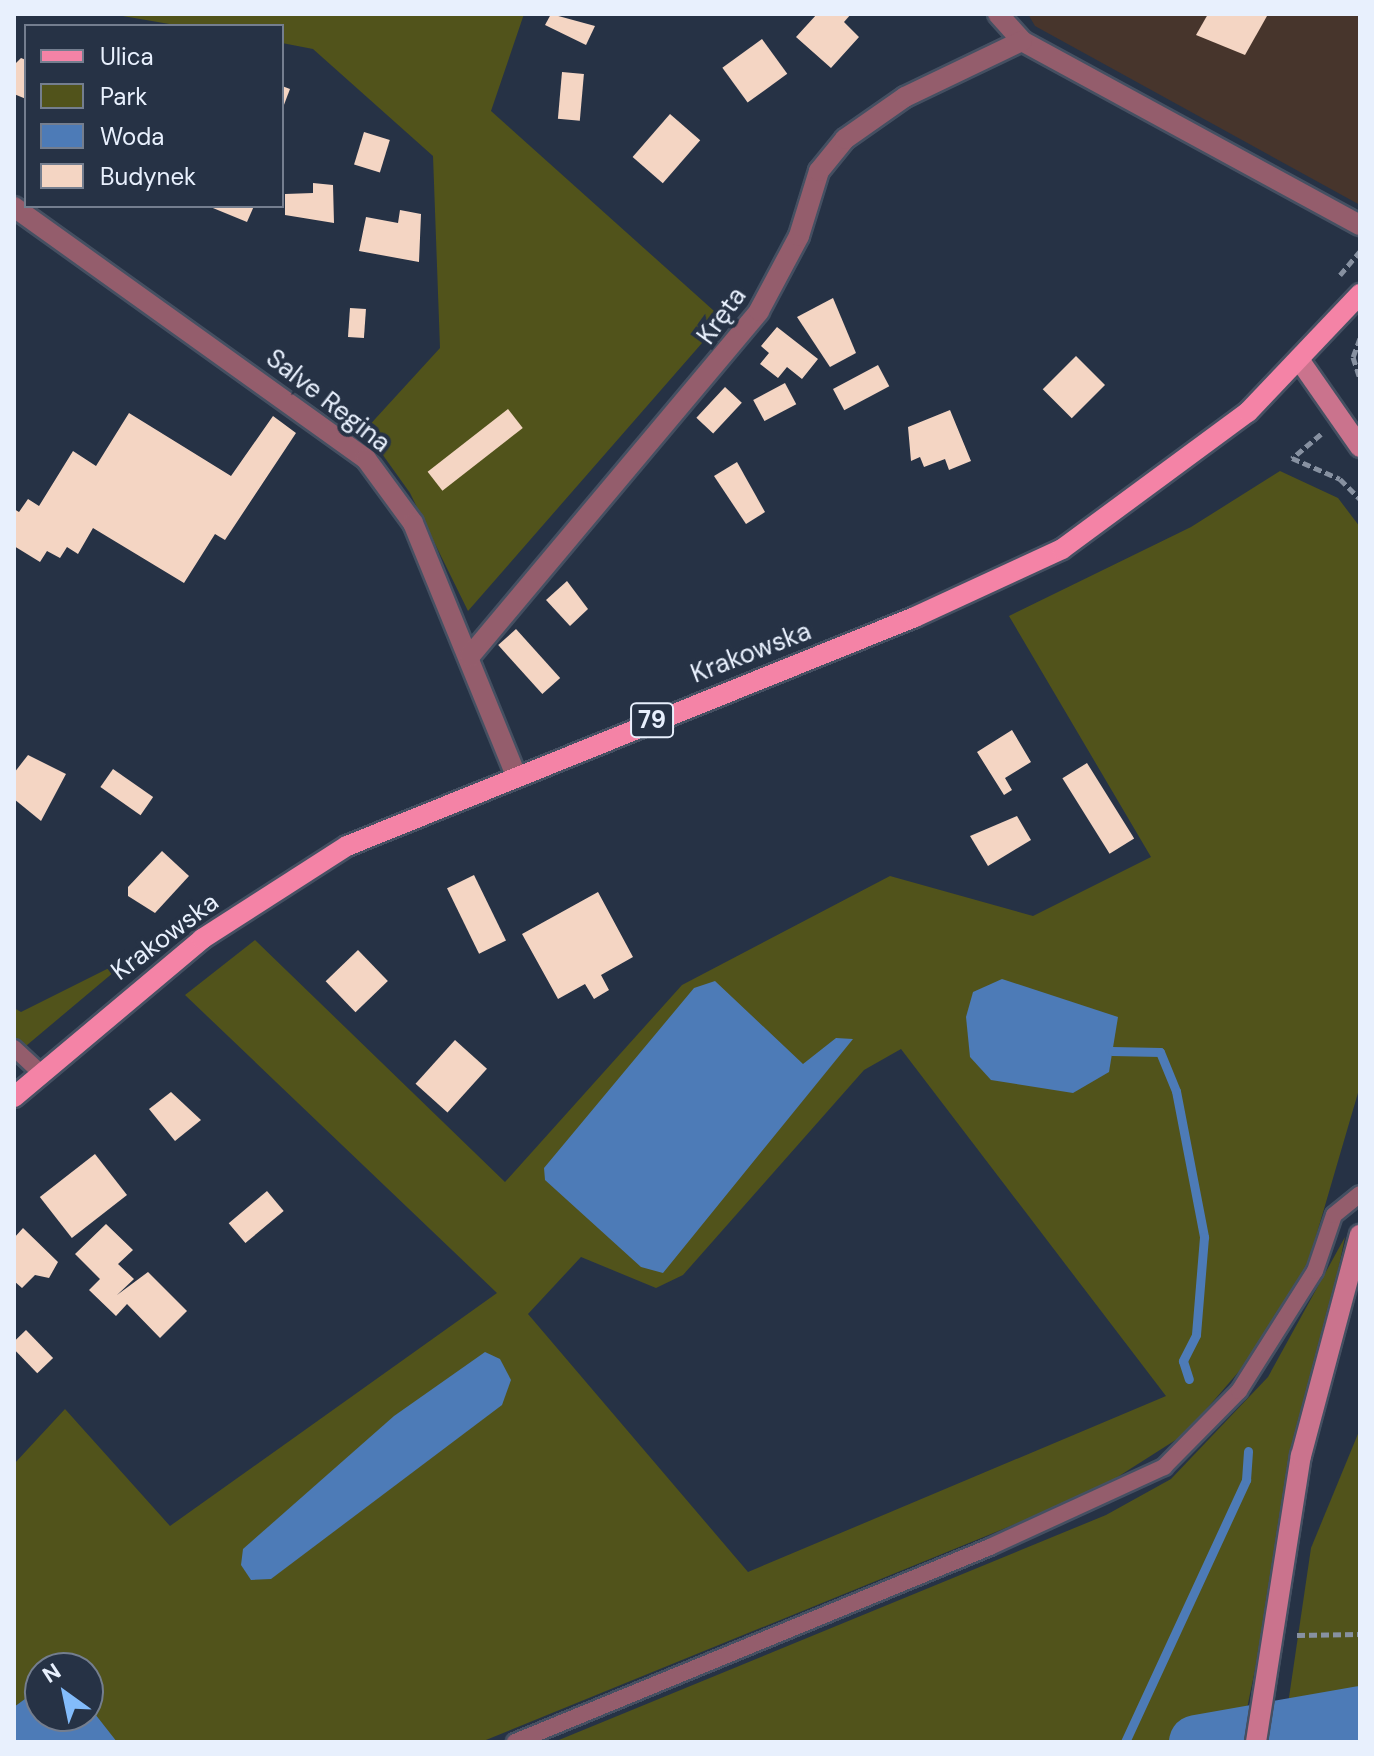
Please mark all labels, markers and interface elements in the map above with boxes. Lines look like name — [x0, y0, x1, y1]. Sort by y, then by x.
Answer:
legend — [24, 24, 284, 208]
text: Ulica — [100, 41, 154, 72]
text: Park — [100, 81, 147, 112]
text: Woda — [100, 121, 164, 152]
text: Budynek — [100, 161, 196, 192]
street label: Kręta — [691, 281, 753, 351]
street label: Salve Regina — [260, 343, 396, 459]
street label: Krakowska — [687, 616, 815, 690]
road number: 79 — [630, 700, 674, 740]
street label: Krakowska — [105, 887, 225, 987]
north arrow — [24, 1652, 104, 1732]
text: N — [37, 1657, 66, 1690]

